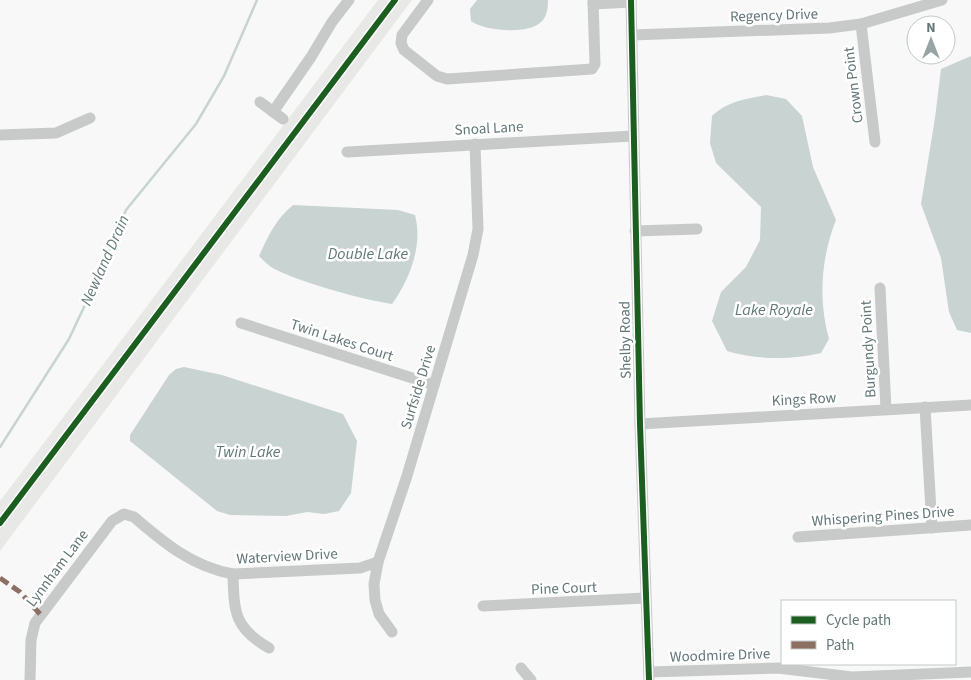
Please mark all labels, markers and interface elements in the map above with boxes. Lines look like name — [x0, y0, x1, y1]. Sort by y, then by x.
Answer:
street label: Regency Drive — [730, 3, 818, 28]
north arrow — [906, 15, 956, 65]
text: N — [926, 18, 936, 38]
street label: Crown Point — [838, 45, 869, 124]
street label: Snoal Lane — [454, 116, 524, 141]
water label: Newland Drain — [75, 212, 135, 309]
water label: Double Lake — [328, 243, 408, 265]
water label: Lake Royale — [735, 299, 813, 321]
street label: Burgundy Point — [855, 300, 882, 398]
street label: Shelby Road — [614, 301, 637, 379]
street label: Twin Lakes Court — [288, 314, 396, 367]
street label: Surfside Drive — [396, 342, 441, 432]
street label: Kings Row — [771, 387, 837, 412]
water label: Twin Lake — [216, 441, 281, 463]
street label: Whispering Pines Drive — [811, 501, 955, 532]
street label: Lynnham Lane — [21, 525, 93, 611]
street label: Waterview Drive — [236, 543, 338, 570]
street label: Pine Court — [531, 577, 597, 600]
legend — [781, 600, 956, 665]
text: Cycle path — [826, 610, 891, 631]
text: Path — [826, 635, 854, 656]
street label: Woodmire Drive — [669, 643, 771, 668]

